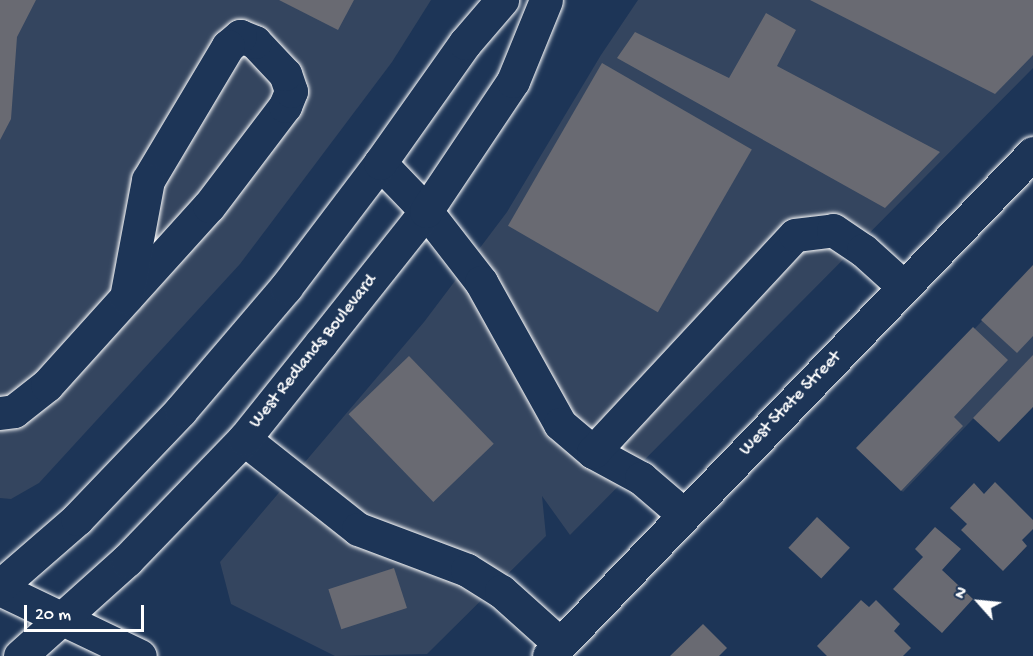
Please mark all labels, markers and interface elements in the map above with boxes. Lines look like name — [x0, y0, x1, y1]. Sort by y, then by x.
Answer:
street label: West Redlands Boulevard — [245, 271, 383, 433]
street label: West State Street — [736, 347, 846, 461]
north arrow — [949, 572, 1009, 632]
text: N — [952, 585, 973, 603]
scale bar — [27, 593, 147, 631]
text: 20 m — [35, 605, 71, 626]

